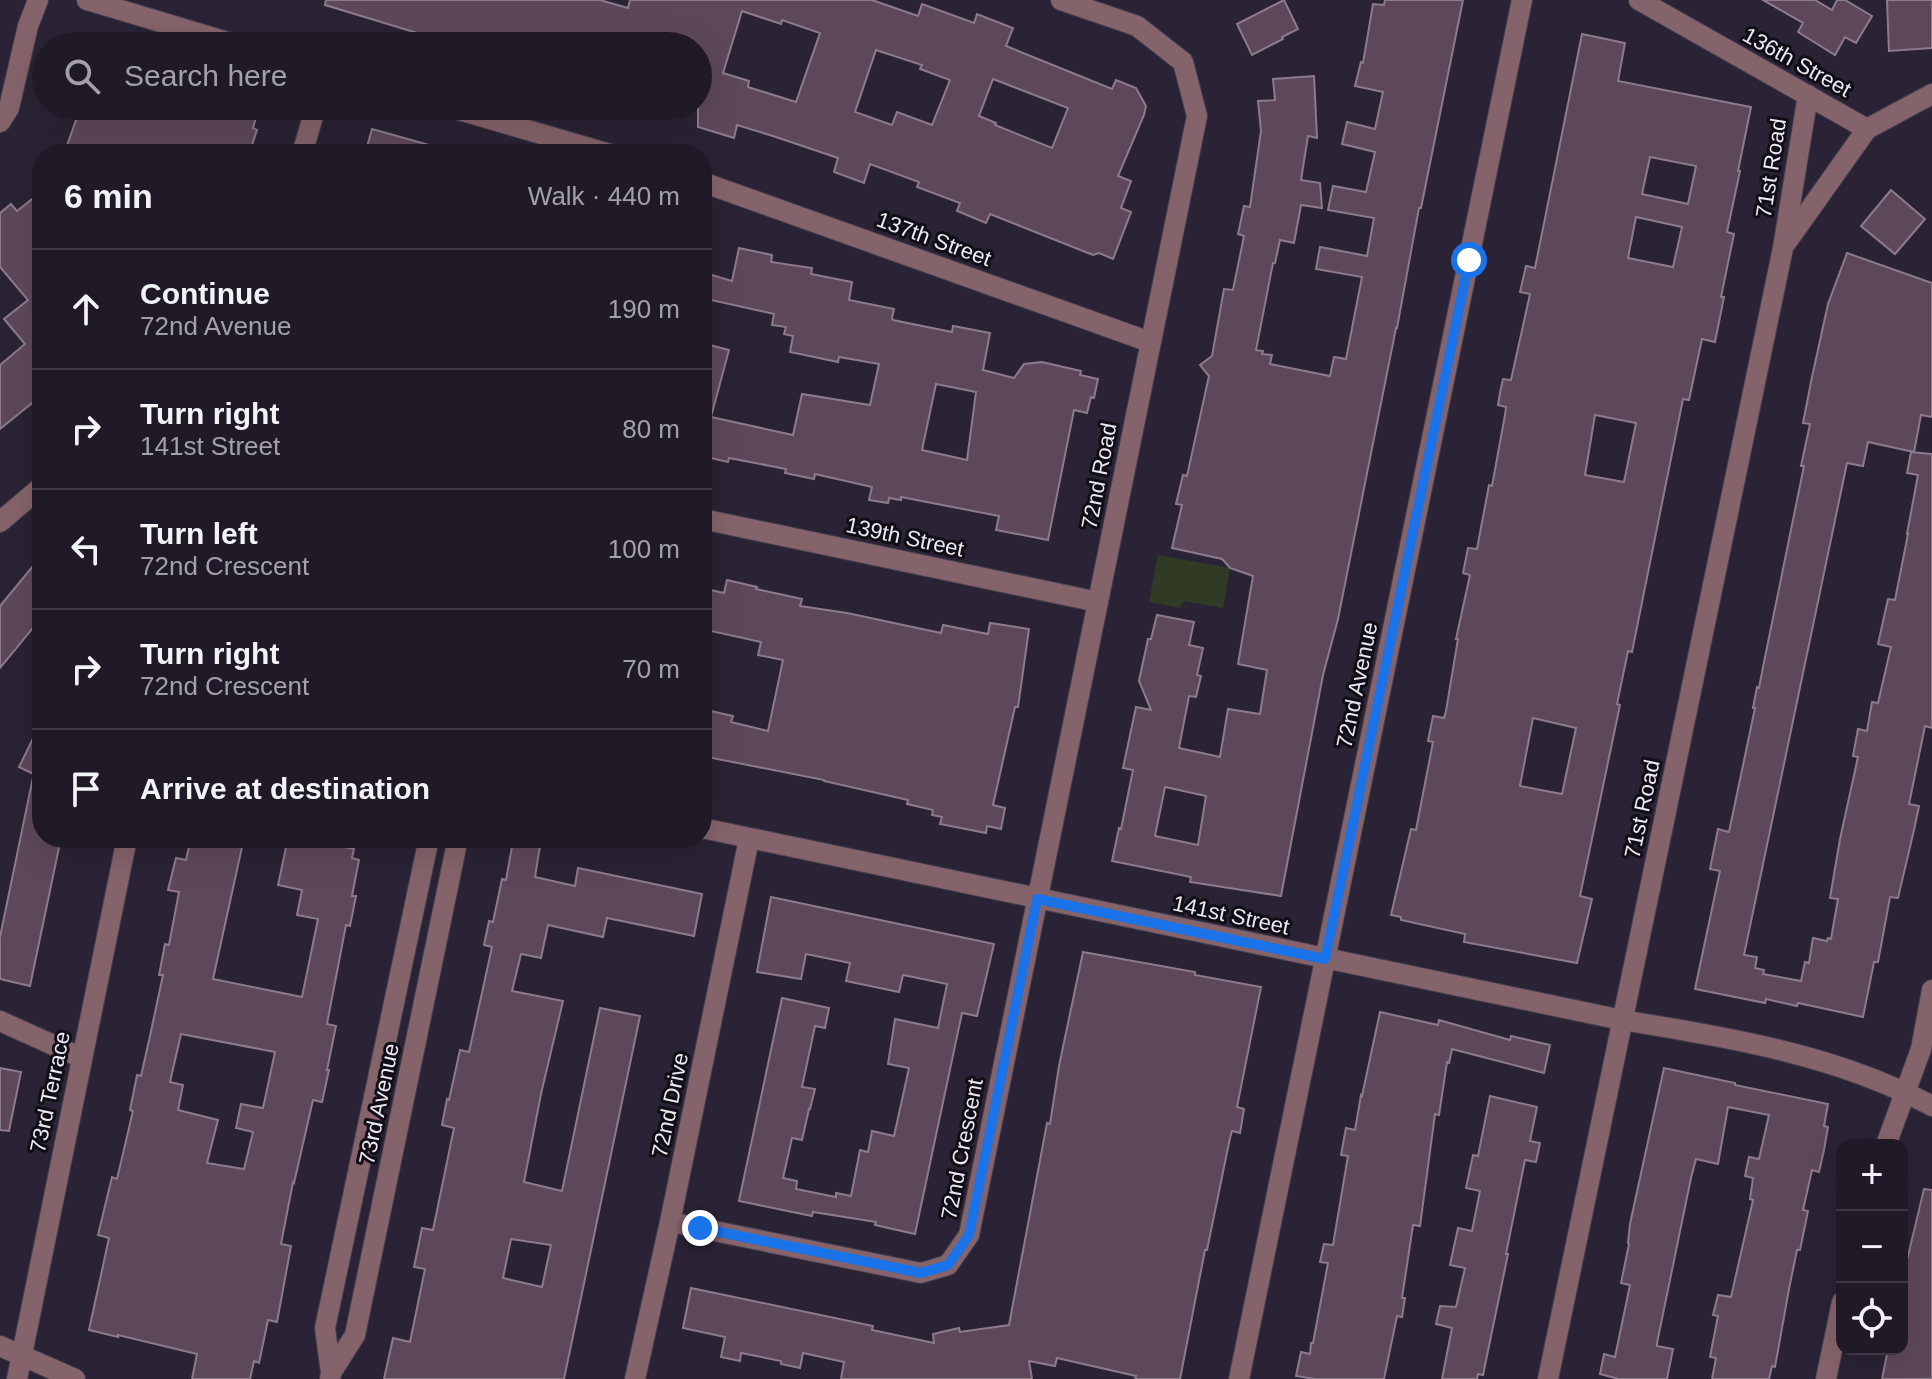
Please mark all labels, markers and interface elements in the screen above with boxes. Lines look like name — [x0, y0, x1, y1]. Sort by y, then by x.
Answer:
street label: 136th Street — [1739, 22, 1855, 102]
search box — [32, 32, 712, 120]
icon: search — [60, 54, 104, 98]
text: Search here — [124, 59, 287, 92]
street label: 71st Road — [1751, 117, 1791, 219]
text: 6 min — [64, 177, 153, 215]
text: Walk · 440 m — [528, 181, 680, 211]
street label: 137th Street — [873, 207, 995, 271]
route start — [1451, 242, 1487, 278]
text: Continue — [140, 277, 270, 310]
icon: ahead — [64, 287, 108, 331]
text: 190 m — [608, 294, 680, 324]
text: 72nd Avenue — [140, 311, 291, 341]
text: Turn right — [140, 397, 279, 430]
icon: right — [64, 407, 108, 451]
text: 80 m — [622, 414, 680, 444]
street label: 72nd Road — [1076, 421, 1122, 531]
text: 141st Street — [140, 431, 280, 461]
street label: 139th Street — [844, 512, 966, 562]
text: Turn left — [140, 517, 258, 550]
icon: left — [64, 527, 108, 571]
text: 100 m — [608, 534, 680, 564]
text: 72nd Crescent — [140, 551, 309, 581]
street label: 72nd Avenue — [1331, 620, 1383, 750]
text: Turn right — [140, 637, 279, 670]
icon: right — [64, 647, 108, 691]
text: 70 m — [622, 654, 680, 684]
text: 72nd Crescent — [140, 671, 309, 701]
street label: 71st Road — [1619, 757, 1665, 861]
icon: arrive — [64, 767, 108, 811]
text: Arrive at destination — [140, 772, 430, 805]
street label: 141st Street — [1170, 890, 1292, 940]
street label: 73rd Terrace — [25, 1029, 75, 1155]
street label: 73rd Avenue — [354, 1041, 404, 1167]
street label: 72nd Drive — [647, 1050, 693, 1160]
street label: 72nd Crescent — [936, 1076, 988, 1222]
map controls — [1836, 1139, 1908, 1355]
button: + — [1836, 1139, 1908, 1211]
route end — [682, 1210, 718, 1246]
button: − — [1836, 1211, 1908, 1283]
button: locate — [1836, 1283, 1908, 1355]

